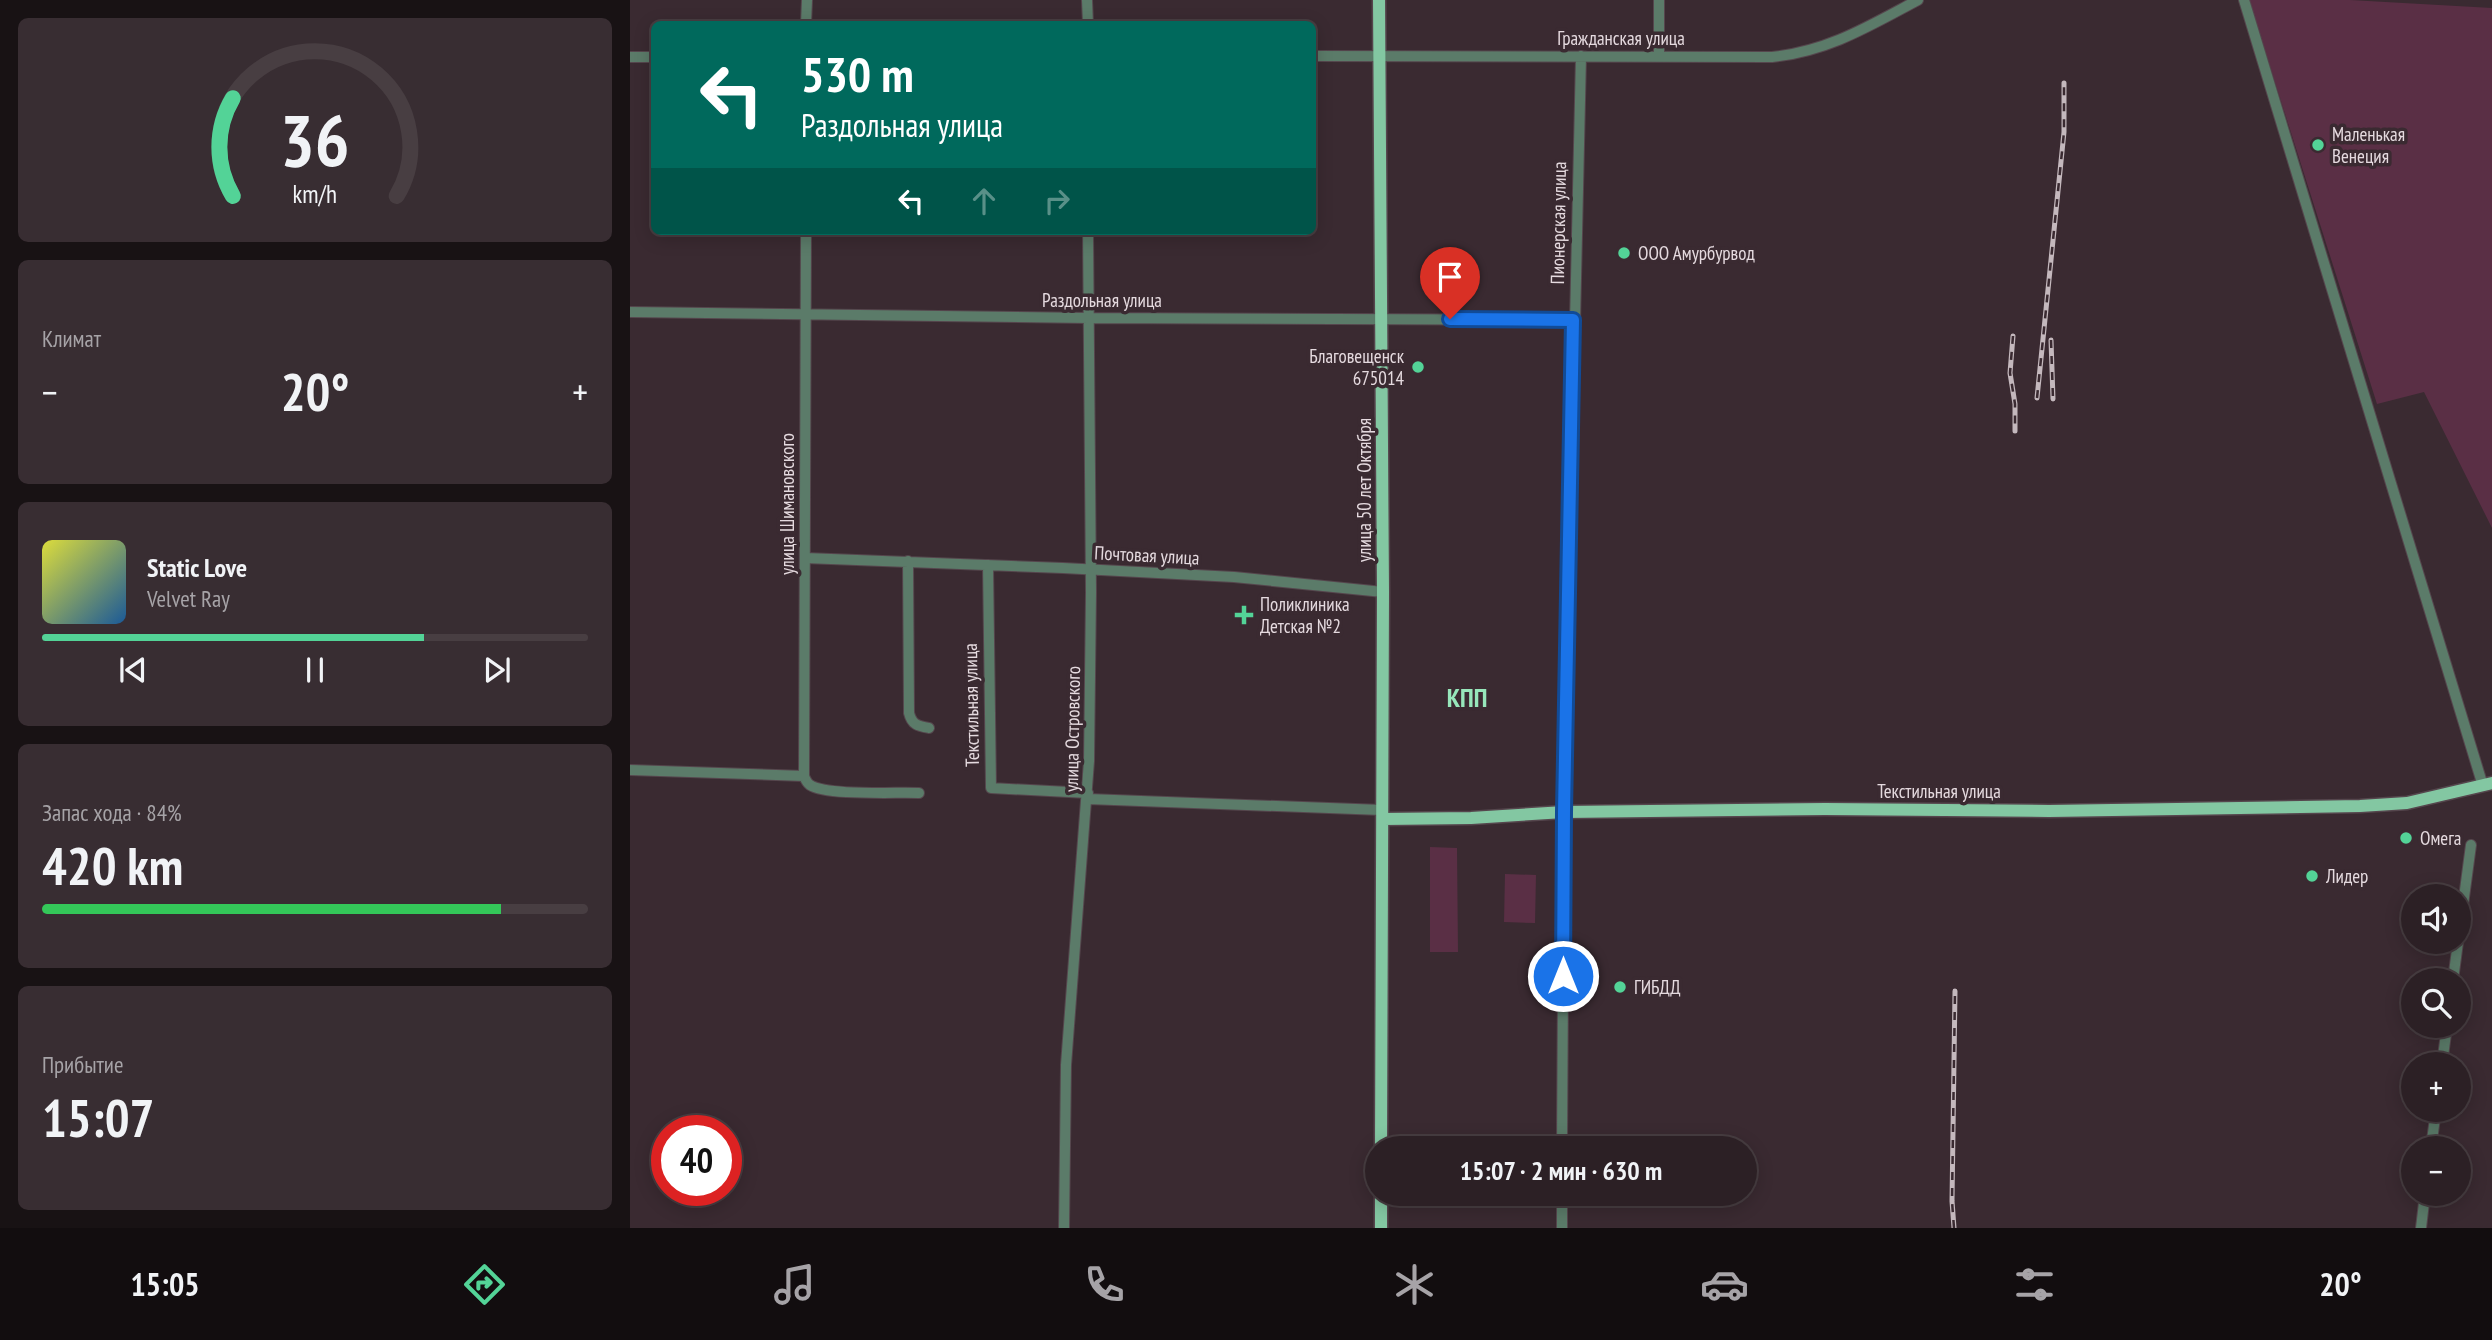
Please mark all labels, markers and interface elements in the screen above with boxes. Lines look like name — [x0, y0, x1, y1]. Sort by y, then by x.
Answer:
street label: Гражданская улица — [1557, 26, 1685, 50]
text: 530 m — [801, 42, 914, 106]
icon: left — [686, 49, 777, 140]
text: 36 — [280, 92, 350, 186]
text: Раздольная улица — [801, 104, 1003, 146]
place label: Маленькая Венеция — [2332, 122, 2405, 168]
marker: Маленькая Венеция — [2310, 137, 2326, 153]
street label: Пионерская улица — [1545, 161, 1571, 285]
text: km/h — [293, 178, 337, 210]
icon: left — [892, 182, 930, 220]
icon: ahead — [965, 182, 1003, 220]
icon: right — [1038, 182, 1076, 220]
place label: ООО Амурбурвод — [1638, 241, 1755, 265]
marker: ООО Амурбурвод — [1616, 245, 1632, 261]
pin — [1420, 247, 1480, 319]
icon: arrive — [1431, 258, 1469, 296]
street label: Раздольная улица — [1042, 288, 1162, 312]
text: Климат — [42, 324, 101, 353]
place label: Благовещенск 675014 — [1309, 344, 1405, 390]
text: 20° — [281, 358, 349, 425]
marker: Благовещенск 675014 — [1410, 359, 1426, 375]
text: − — [42, 367, 58, 416]
text: + — [572, 367, 588, 416]
street label: улица 50 лет Октября — [1352, 418, 1376, 562]
street label: улица Шимановского — [775, 433, 799, 575]
street label: Почтовая улица — [1094, 540, 1200, 570]
text: Static Love — [147, 551, 247, 584]
text: Velvet Ray — [147, 584, 230, 613]
place label: Поликлиника Детская №2 — [1260, 592, 1350, 638]
marker: Поликлиника Детская №2 — [1234, 605, 1254, 625]
street label: Текстильная улица — [958, 643, 984, 767]
icon: previous — [114, 651, 152, 689]
icon: pause — [296, 651, 334, 689]
icon: next — [478, 651, 516, 689]
street label: улица Островского — [1059, 666, 1085, 792]
district label: КПП — [1447, 681, 1487, 714]
street label: Текстильная улица — [1877, 779, 2001, 803]
text: Запас хода · 84% — [42, 798, 182, 827]
place label: Омега — [2420, 826, 2461, 850]
marker: Омега — [2398, 830, 2414, 846]
text: 420 km — [42, 832, 183, 899]
place label: Лидер — [2325, 864, 2368, 888]
marker: Лидер — [2304, 868, 2320, 884]
map controls — [2401, 884, 2471, 1206]
button: sound — [2401, 884, 2471, 954]
position arrow — [1526, 939, 1600, 1013]
button: search — [2401, 968, 2471, 1038]
place label: ГИБДД — [1634, 975, 1681, 999]
marker: ГИБДД — [1612, 979, 1628, 995]
text: Прибытие — [42, 1050, 123, 1079]
button: + — [2401, 1052, 2471, 1122]
text: 15:07 — [42, 1084, 154, 1151]
speed limit sign: 40 — [651, 1115, 742, 1206]
button: − — [2401, 1136, 2471, 1206]
text: 15:07 · 2 мин · 630 m — [1460, 1154, 1662, 1187]
icon: directions — [460, 1260, 509, 1309]
icon: music — [770, 1260, 819, 1309]
icon: phone — [1080, 1260, 1129, 1309]
icon: climate — [1390, 1260, 1439, 1309]
icon: car — [1700, 1260, 1749, 1309]
icon: filters — [2010, 1260, 2059, 1309]
text: 15:05 — [130, 1263, 200, 1305]
text: 20° — [2319, 1263, 2362, 1305]

